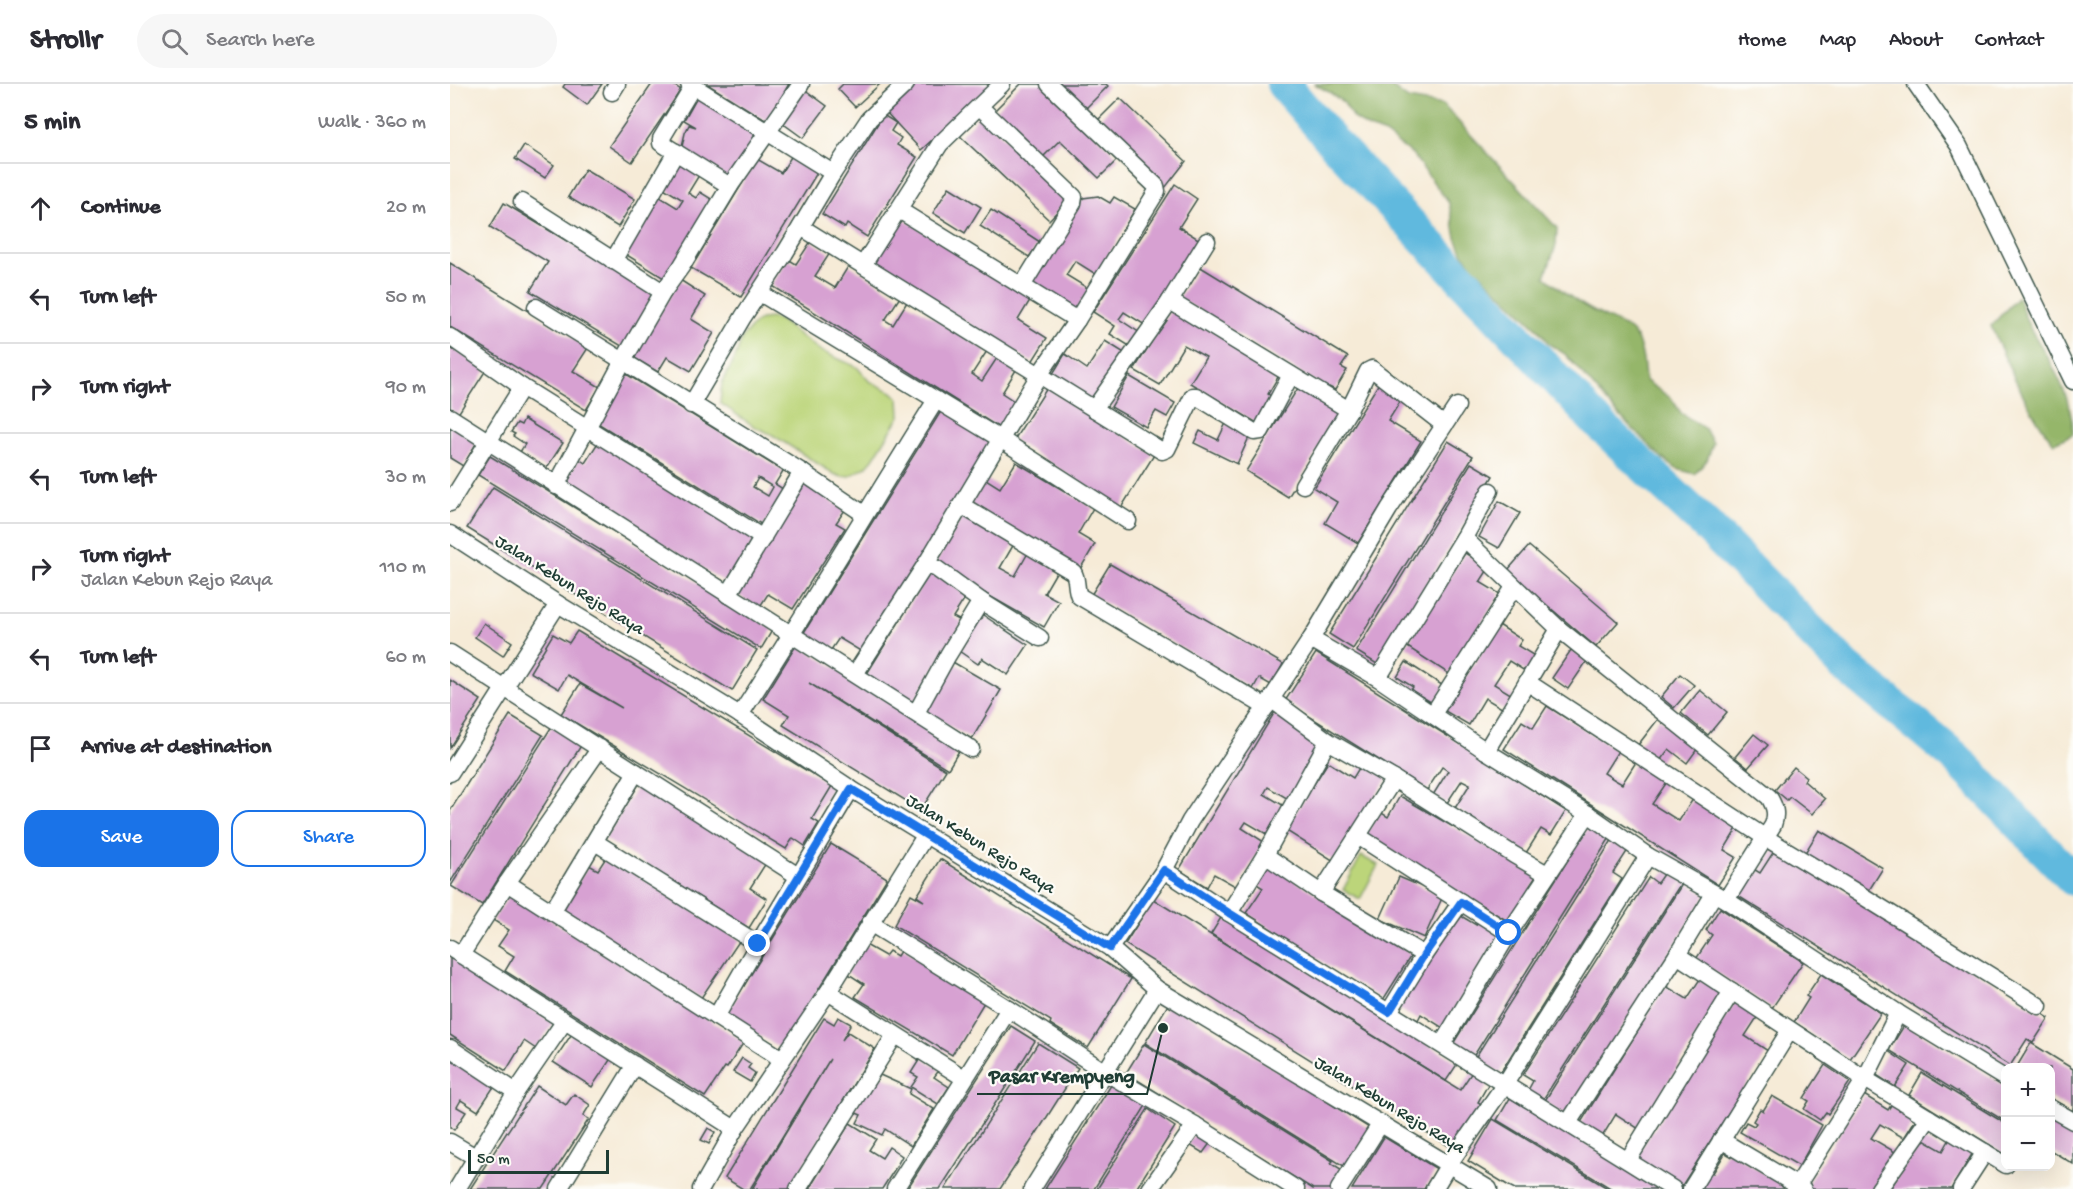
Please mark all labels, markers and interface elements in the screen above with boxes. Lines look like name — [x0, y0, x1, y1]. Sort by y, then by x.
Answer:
search box — [137, 14, 557, 68]
text: Strollr — [30, 25, 101, 58]
icon: search — [158, 25, 191, 58]
text: Search here — [206, 28, 315, 54]
text: Home — [1738, 29, 1786, 54]
text: Map — [1819, 29, 1856, 54]
text: About — [1889, 29, 1942, 54]
text: Contact — [1975, 29, 2043, 54]
text: 5 min — [24, 108, 80, 139]
text: Walk · 360 m — [318, 112, 426, 135]
icon: ahead — [24, 192, 57, 225]
text: Continue — [81, 195, 161, 221]
text: 20 m — [386, 197, 426, 220]
icon: left — [24, 282, 57, 315]
text: Turn left — [81, 285, 155, 311]
text: 50 m — [385, 287, 426, 310]
icon: right — [24, 372, 57, 405]
text: Turn right — [81, 375, 169, 401]
text: 90 m — [386, 377, 426, 400]
icon: left — [24, 462, 57, 495]
text: Turn left — [81, 465, 155, 491]
text: 30 m — [385, 467, 426, 490]
street label: Jalan Kebun Rejo Raya — [490, 531, 648, 641]
text: Turn right — [81, 544, 169, 570]
icon: right — [24, 552, 57, 585]
text: 110 m — [380, 557, 426, 580]
text: Jalan Kebun Rejo Raya — [81, 570, 272, 593]
icon: left — [24, 642, 57, 675]
text: Turn left — [81, 645, 155, 671]
text: 60 m — [386, 647, 426, 670]
icon: arrive — [24, 732, 57, 765]
text: Arrive at destination — [81, 735, 271, 761]
street label: Jalan Kebun Rejo Raya — [901, 790, 1059, 900]
button: Save — [24, 810, 219, 867]
button: Share — [231, 810, 426, 867]
route start — [1495, 919, 1521, 945]
route end — [744, 930, 770, 956]
street label: Jalan Kebun Rejo Raya — [1310, 1053, 1469, 1160]
callout: Pasar Krempyeng — [977, 1056, 1147, 1094]
map controls — [2001, 1063, 2055, 1171]
button: + — [2001, 1063, 2055, 1117]
text: Pasar Krempyeng — [988, 1067, 1135, 1090]
button: − — [2001, 1117, 2055, 1171]
scale bar — [468, 1147, 609, 1174]
text: 50 m — [477, 1151, 510, 1170]

